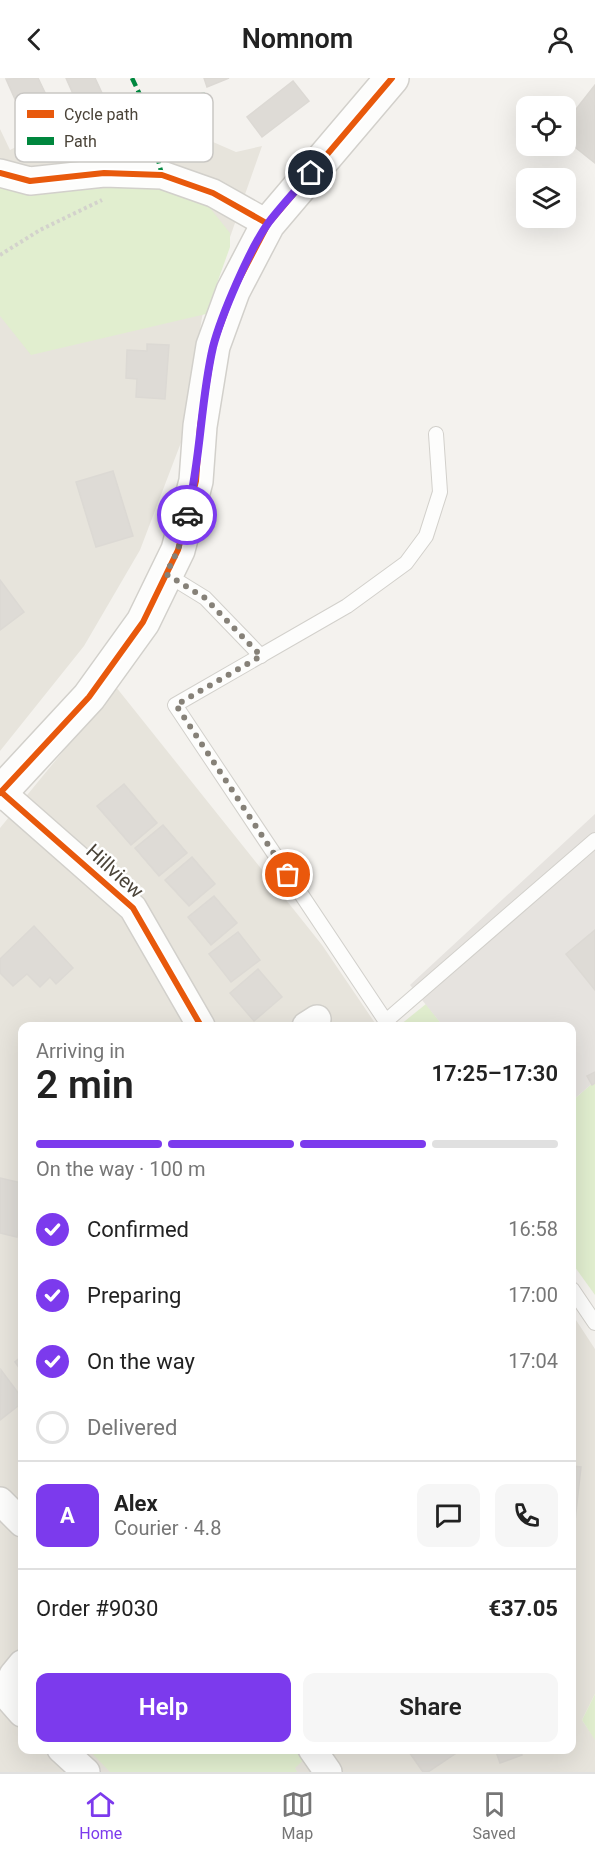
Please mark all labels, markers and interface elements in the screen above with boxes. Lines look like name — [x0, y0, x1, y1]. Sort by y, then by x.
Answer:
icon: back — [18, 23, 51, 56]
text: Nomnom — [242, 23, 353, 55]
icon: person — [544, 23, 577, 56]
legend — [15, 93, 213, 162]
map controls — [516, 96, 576, 228]
button: locate — [516, 96, 576, 156]
text: Cycle path — [64, 105, 138, 124]
text: Path — [64, 132, 97, 151]
pin — [285, 147, 336, 198]
icon: home — [294, 156, 327, 189]
button: layers — [516, 168, 576, 228]
courier — [157, 485, 217, 545]
icon: car — [171, 499, 204, 532]
street label: Hillview — [81, 839, 149, 903]
pin — [262, 849, 313, 900]
icon: bag — [271, 858, 304, 891]
text: Arriving in — [36, 1039, 125, 1063]
text: 17:25–17:30 — [431, 1061, 558, 1086]
text: 2 min — [36, 1062, 134, 1108]
text: On the way · 100 m — [36, 1157, 205, 1181]
icon: check — [36, 1213, 69, 1246]
text: Confirmed — [87, 1217, 189, 1242]
text: 16:58 — [508, 1217, 558, 1241]
icon: check — [36, 1279, 69, 1312]
text: Preparing — [87, 1283, 181, 1308]
text: 17:00 — [508, 1283, 558, 1307]
icon: check — [36, 1345, 69, 1378]
text: On the way — [87, 1349, 195, 1374]
text: 17:04 — [508, 1349, 558, 1373]
text: Delivered — [87, 1415, 177, 1440]
button: chat — [417, 1484, 480, 1547]
button: phone — [495, 1484, 558, 1547]
text: Alex — [114, 1491, 158, 1516]
text: A — [60, 1503, 75, 1528]
text: Courier · 4.8 — [114, 1516, 221, 1540]
text: Order #9030 — [36, 1596, 158, 1621]
text: €37.05 — [489, 1596, 558, 1621]
button: Help — [36, 1673, 291, 1742]
button: Share — [303, 1673, 558, 1742]
tab: Home — [79, 1788, 122, 1843]
tab: Map — [281, 1788, 314, 1843]
tab: Saved — [472, 1788, 516, 1843]

